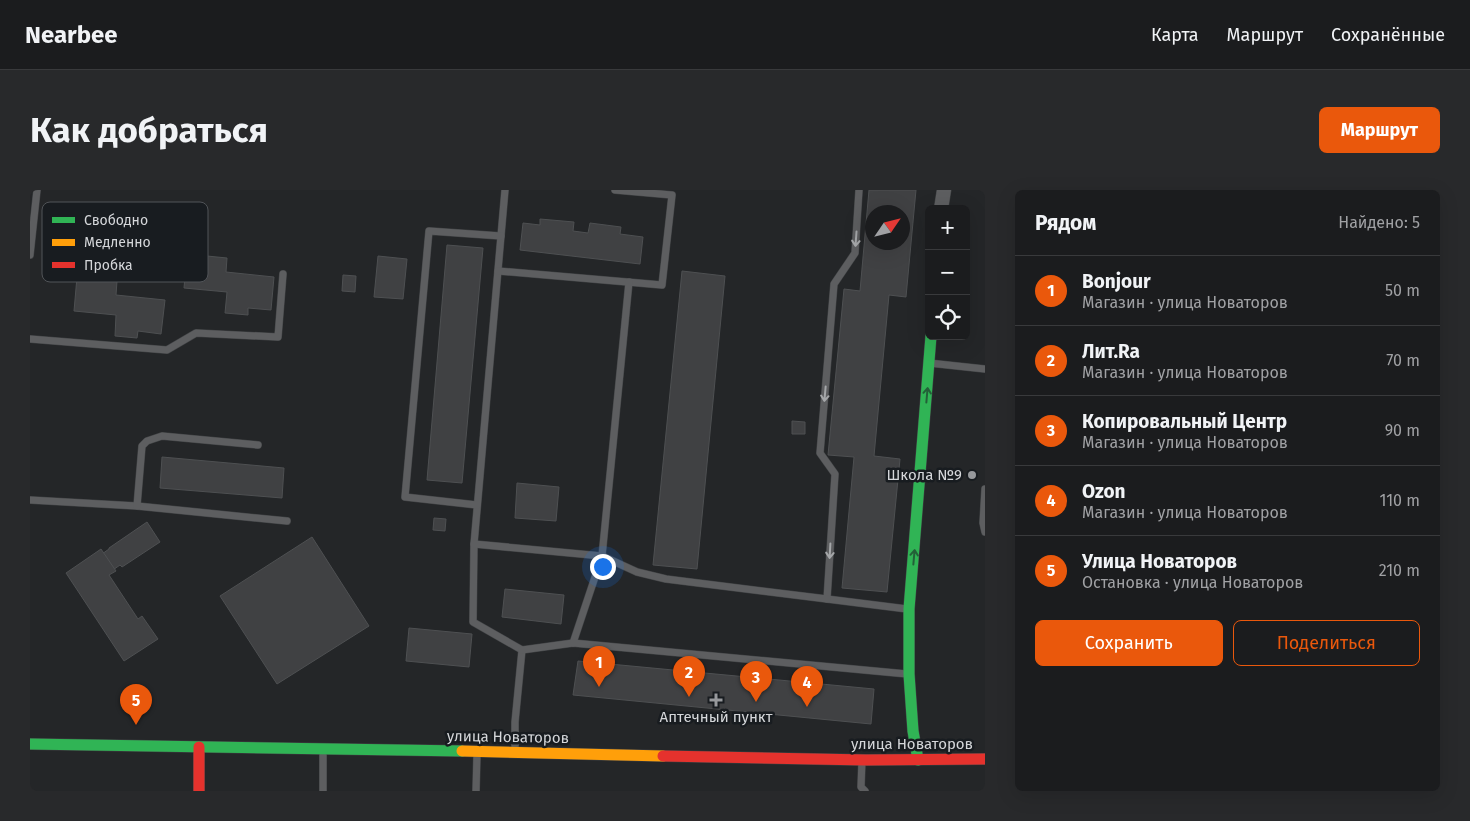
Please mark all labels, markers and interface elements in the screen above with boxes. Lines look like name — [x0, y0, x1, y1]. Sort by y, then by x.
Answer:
text: Nearbee — [25, 21, 118, 49]
text: Карта — [1151, 24, 1199, 46]
text: Маршрут — [1227, 24, 1303, 46]
text: Сохранённые — [1331, 24, 1445, 46]
button: Маршрут — [1319, 107, 1440, 153]
text: Как добраться — [30, 109, 268, 151]
legend — [42, 202, 208, 282]
north arrow — [865, 205, 910, 250]
map controls — [925, 205, 970, 340]
button: + — [925, 205, 970, 250]
text: Рядом — [1035, 210, 1096, 236]
text: Свободно — [84, 212, 148, 229]
text: Найдено: 5 — [1338, 213, 1420, 232]
one-way arrow — [851, 230, 860, 246]
text: Медленно — [84, 234, 151, 251]
button: − — [925, 250, 970, 295]
text: Пробка — [84, 257, 133, 274]
text: Bonjour — [1082, 270, 1151, 293]
text: 1 — [1047, 281, 1055, 300]
text: 50 m — [1385, 281, 1420, 300]
text: Магазин · улица Новаторов — [1082, 293, 1288, 312]
button: locate — [925, 295, 970, 340]
text: Лит.Ra — [1082, 340, 1140, 363]
text: 2 — [1047, 351, 1055, 370]
text: 70 m — [1386, 351, 1420, 370]
text: Магазин · улица Новаторов — [1082, 363, 1288, 382]
one-way arrow — [820, 386, 829, 402]
one-way arrow — [922, 387, 931, 403]
text: Копировальный Центр — [1082, 410, 1287, 433]
text: 3 — [1047, 421, 1055, 440]
text: 90 m — [1385, 421, 1420, 440]
text: Магазин · улица Новаторов — [1082, 433, 1288, 452]
place label: Школа №9 — [886, 466, 962, 484]
marker: Школа №9 — [966, 469, 978, 481]
text: Ozon — [1082, 480, 1126, 503]
text: 4 — [1046, 491, 1056, 510]
text: 110 m — [1379, 491, 1420, 510]
text: Магазин · улица Новаторов — [1082, 503, 1288, 522]
one-way arrow — [826, 543, 835, 559]
one-way arrow — [909, 549, 918, 565]
text: Улица Новаторов — [1082, 550, 1237, 573]
your location — [590, 554, 616, 580]
text: 5 — [1047, 561, 1055, 580]
text: 210 m — [1379, 561, 1420, 580]
text: Остановка · улица Новаторов — [1082, 573, 1303, 592]
button: Сохранить — [1035, 620, 1223, 666]
button: Поделиться — [1233, 620, 1420, 666]
pin: 1 — [583, 646, 615, 687]
pin: 2 — [673, 656, 705, 697]
pin: 3 — [740, 661, 772, 702]
pin: 4 — [791, 666, 823, 707]
pin: 5 — [120, 684, 152, 725]
marker: Аптечный пункт — [710, 694, 722, 706]
place label: Аптечный пункт — [660, 708, 773, 726]
street label: улица Новаторов — [447, 727, 569, 747]
street label: улица Новаторов — [851, 735, 973, 753]

